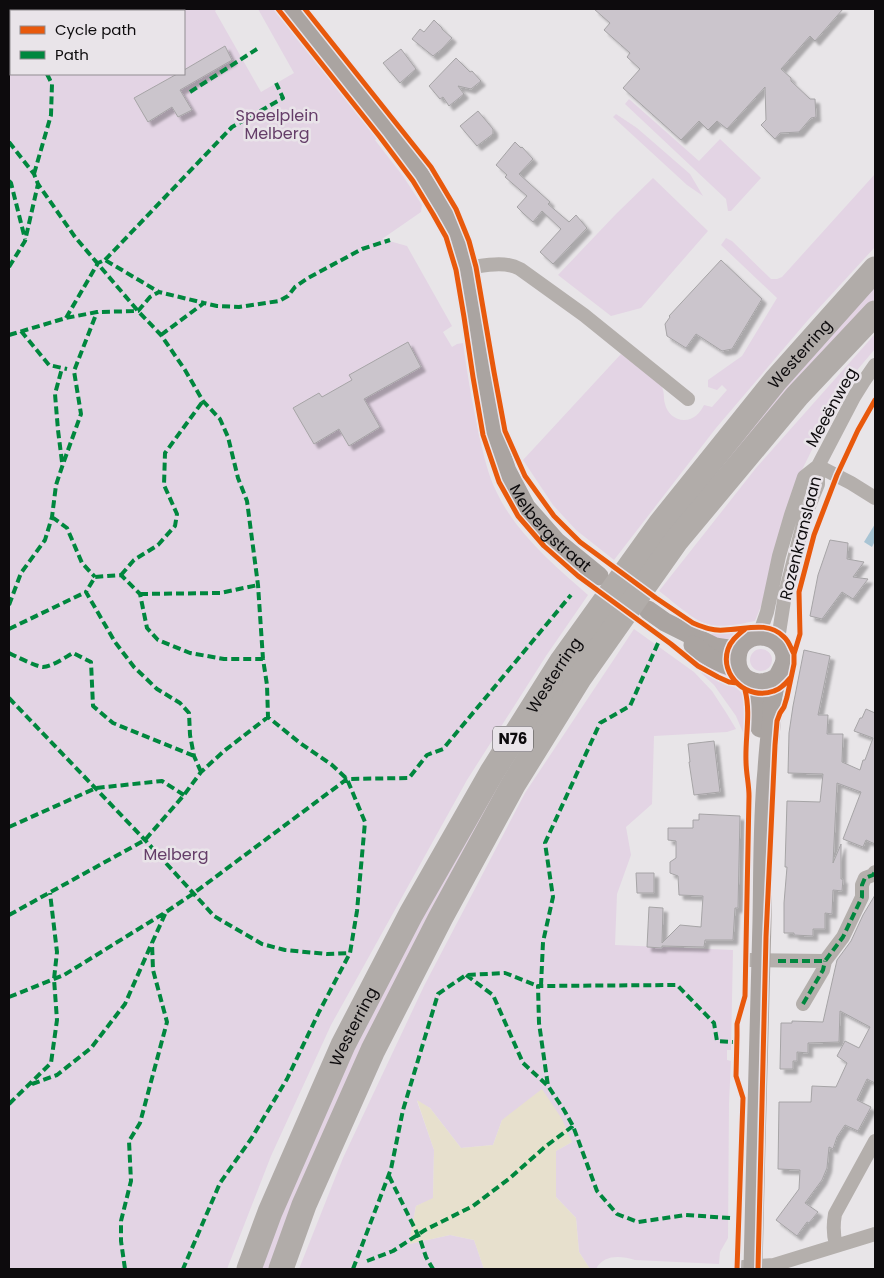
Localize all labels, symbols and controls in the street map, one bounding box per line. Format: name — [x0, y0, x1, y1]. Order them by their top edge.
legend — [10, 10, 185, 75]
text: Cycle path — [55, 19, 136, 40]
text: Path — [55, 44, 89, 65]
park label: Speelplein Melberg — [236, 104, 318, 145]
street label: Westerring — [762, 314, 837, 394]
street label: Meeënweg — [800, 363, 863, 451]
street label: Rozenkranslaan — [774, 474, 827, 602]
street label: Melbergstraat — [504, 480, 596, 578]
street label: Westerring — [521, 633, 587, 718]
road number: N76 — [493, 726, 533, 752]
park label: Melberg — [143, 843, 209, 866]
street label: Westerring — [324, 983, 383, 1070]

